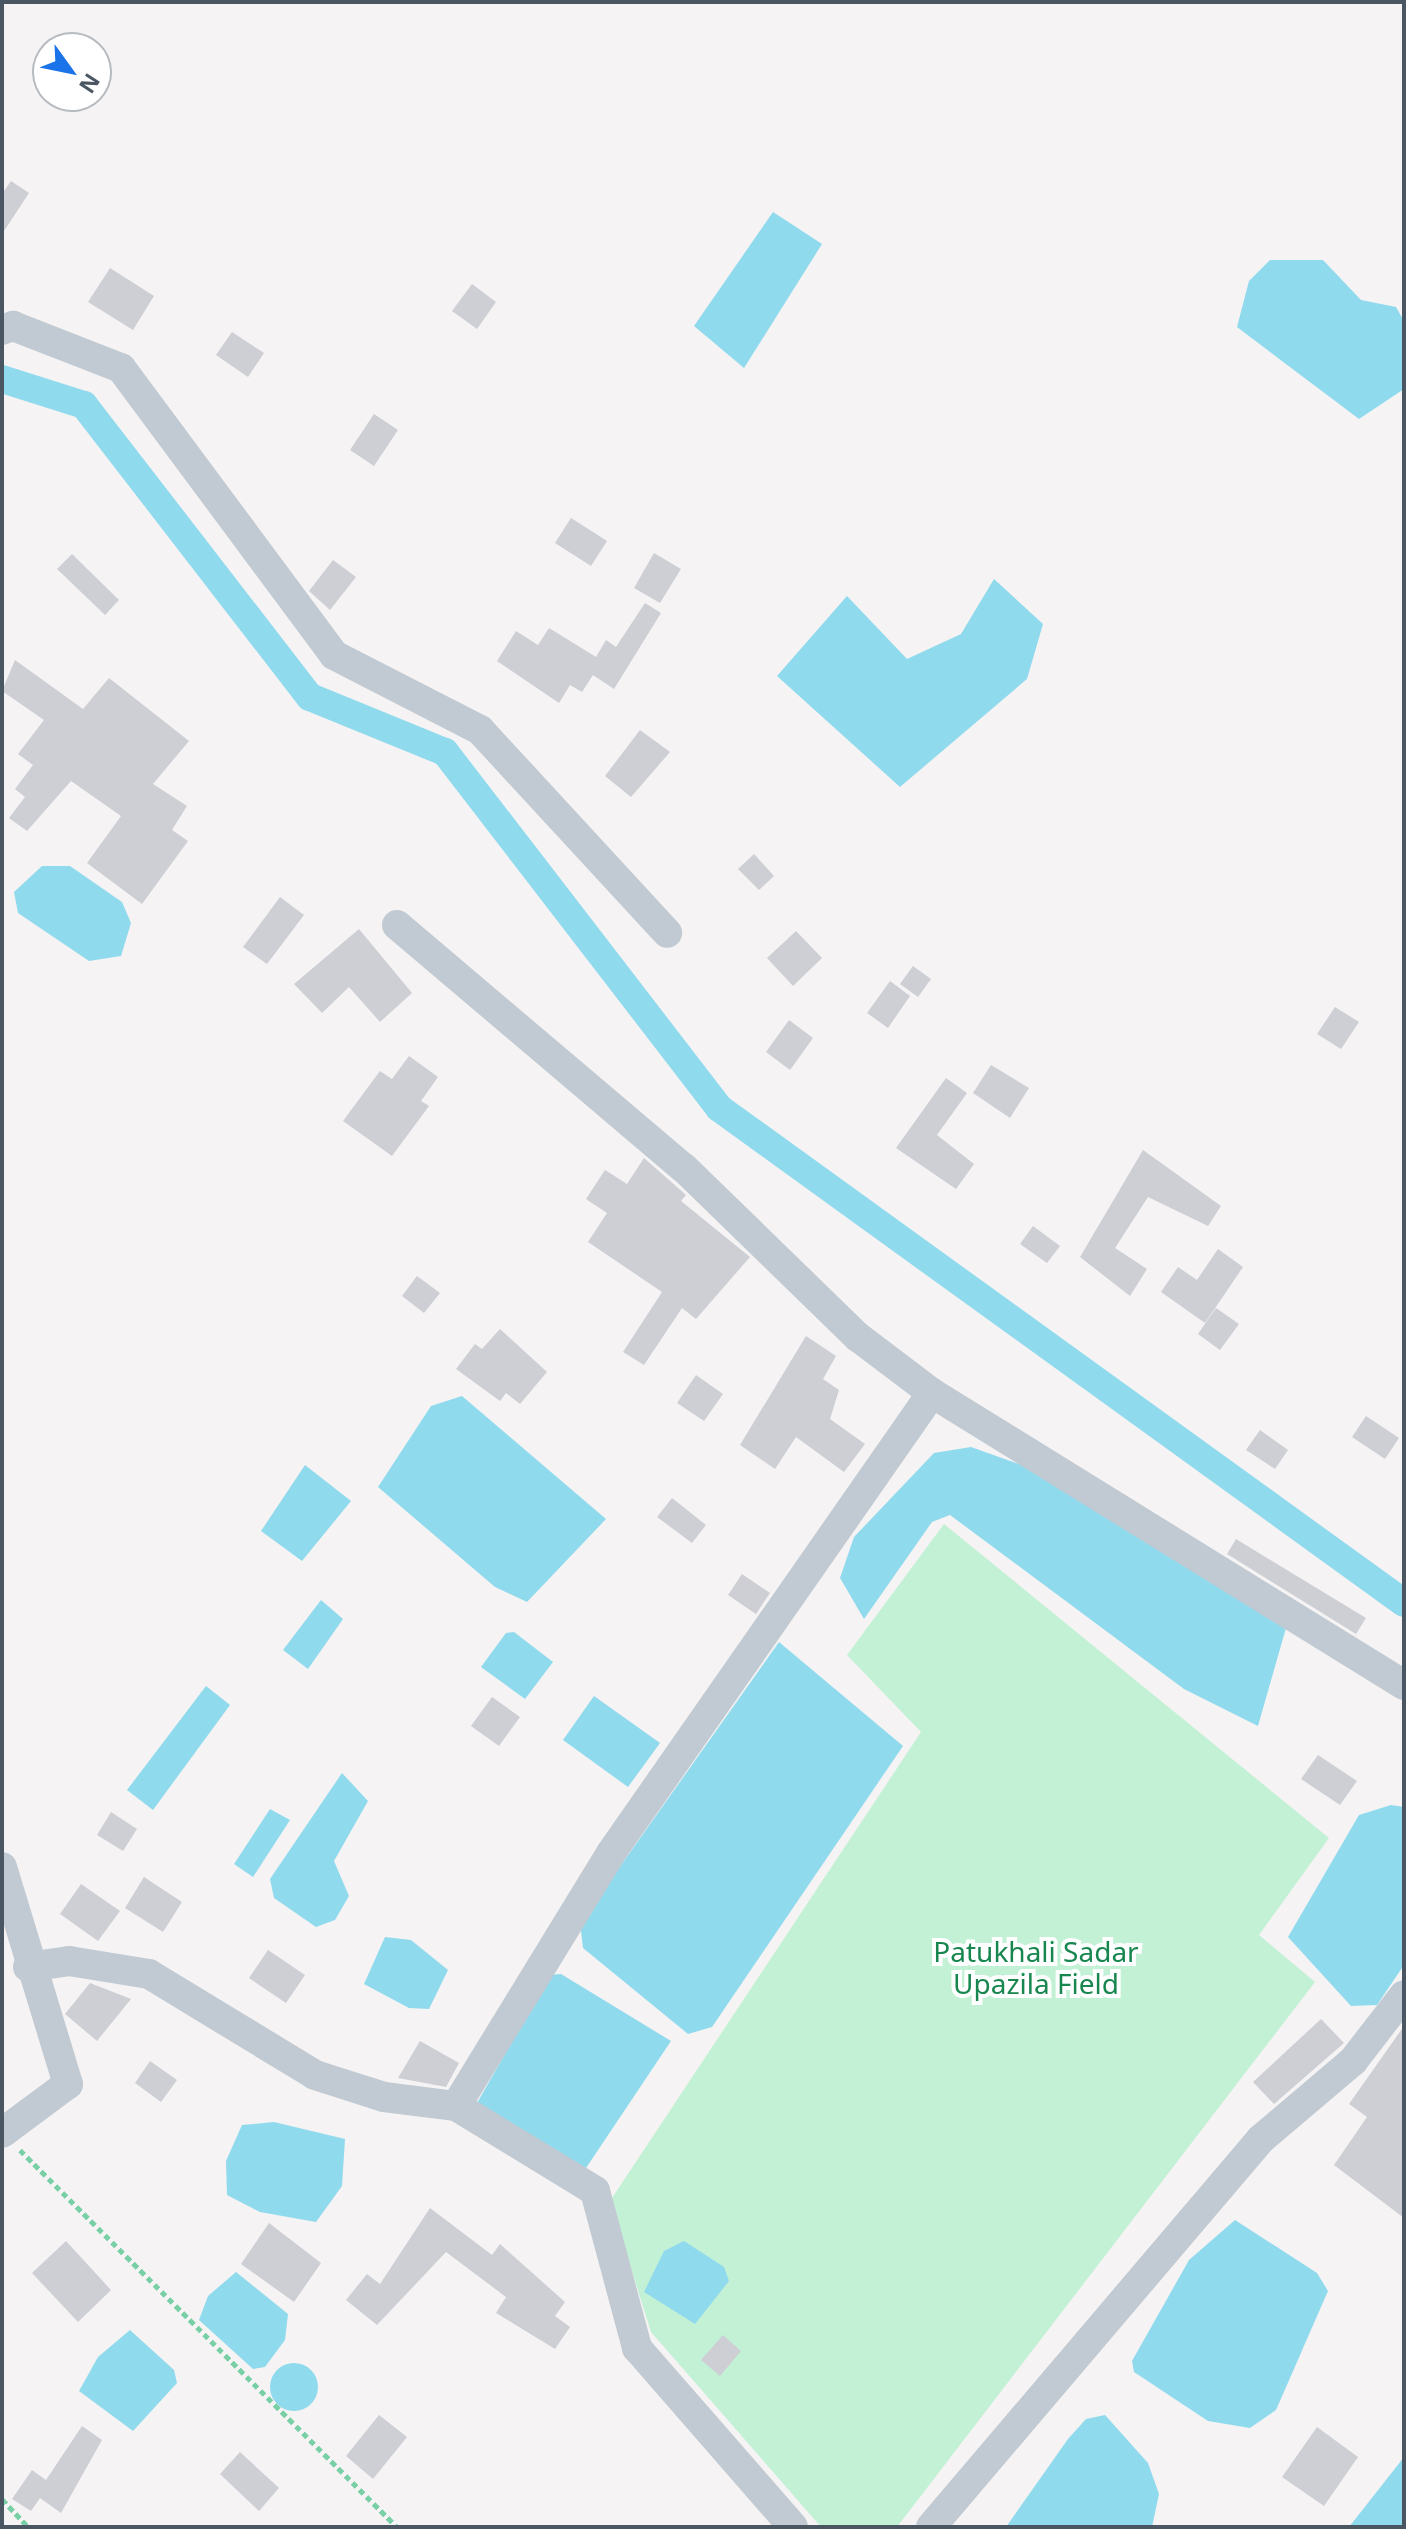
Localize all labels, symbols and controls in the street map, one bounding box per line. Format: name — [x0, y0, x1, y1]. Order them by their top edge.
north arrow — [32, 32, 112, 112]
text: N — [73, 68, 108, 100]
park label: Patukhali Sadar Upazila Field — [933, 1934, 1139, 2000]

